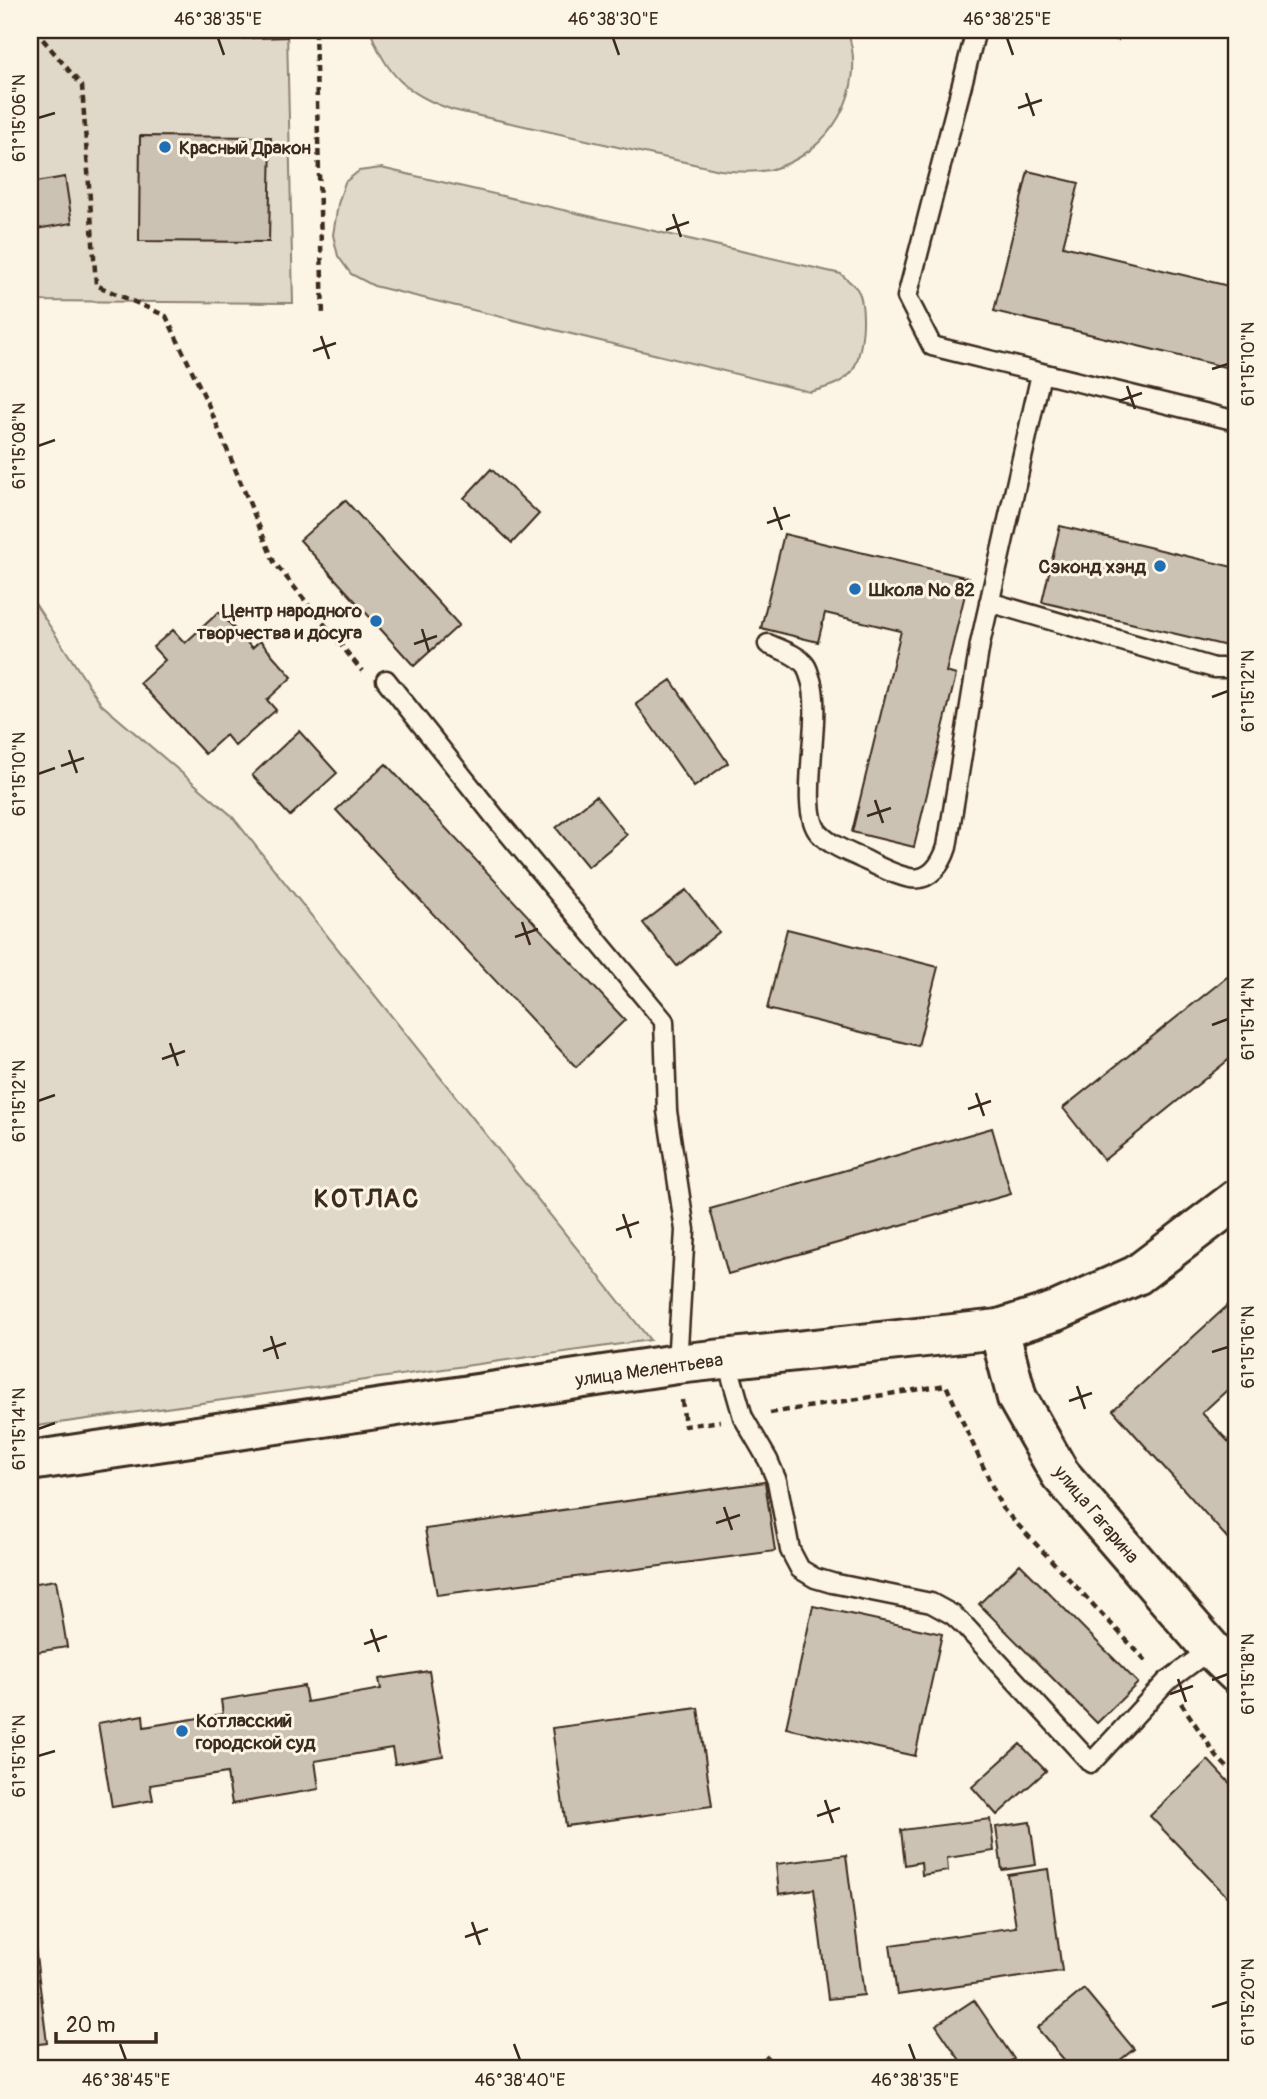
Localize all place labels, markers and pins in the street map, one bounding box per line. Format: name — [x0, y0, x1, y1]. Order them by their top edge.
place label: Красный Дракон — [179, 136, 311, 160]
marker: Красный Дракон — [157, 139, 173, 155]
place label: Сэконд хэнд — [1038, 555, 1147, 579]
marker: Сэконд хэнд — [1152, 558, 1168, 574]
place label: Школа № 82 — [868, 578, 975, 602]
marker: Школа № 82 — [847, 581, 863, 597]
place label: Центр народного творчества и досуга — [197, 599, 363, 645]
marker: Центр народного творчества и досуга — [368, 613, 384, 629]
place label: Котласский городской суд — [195, 1709, 316, 1755]
marker: Котласский городской суд — [174, 1723, 190, 1739]

